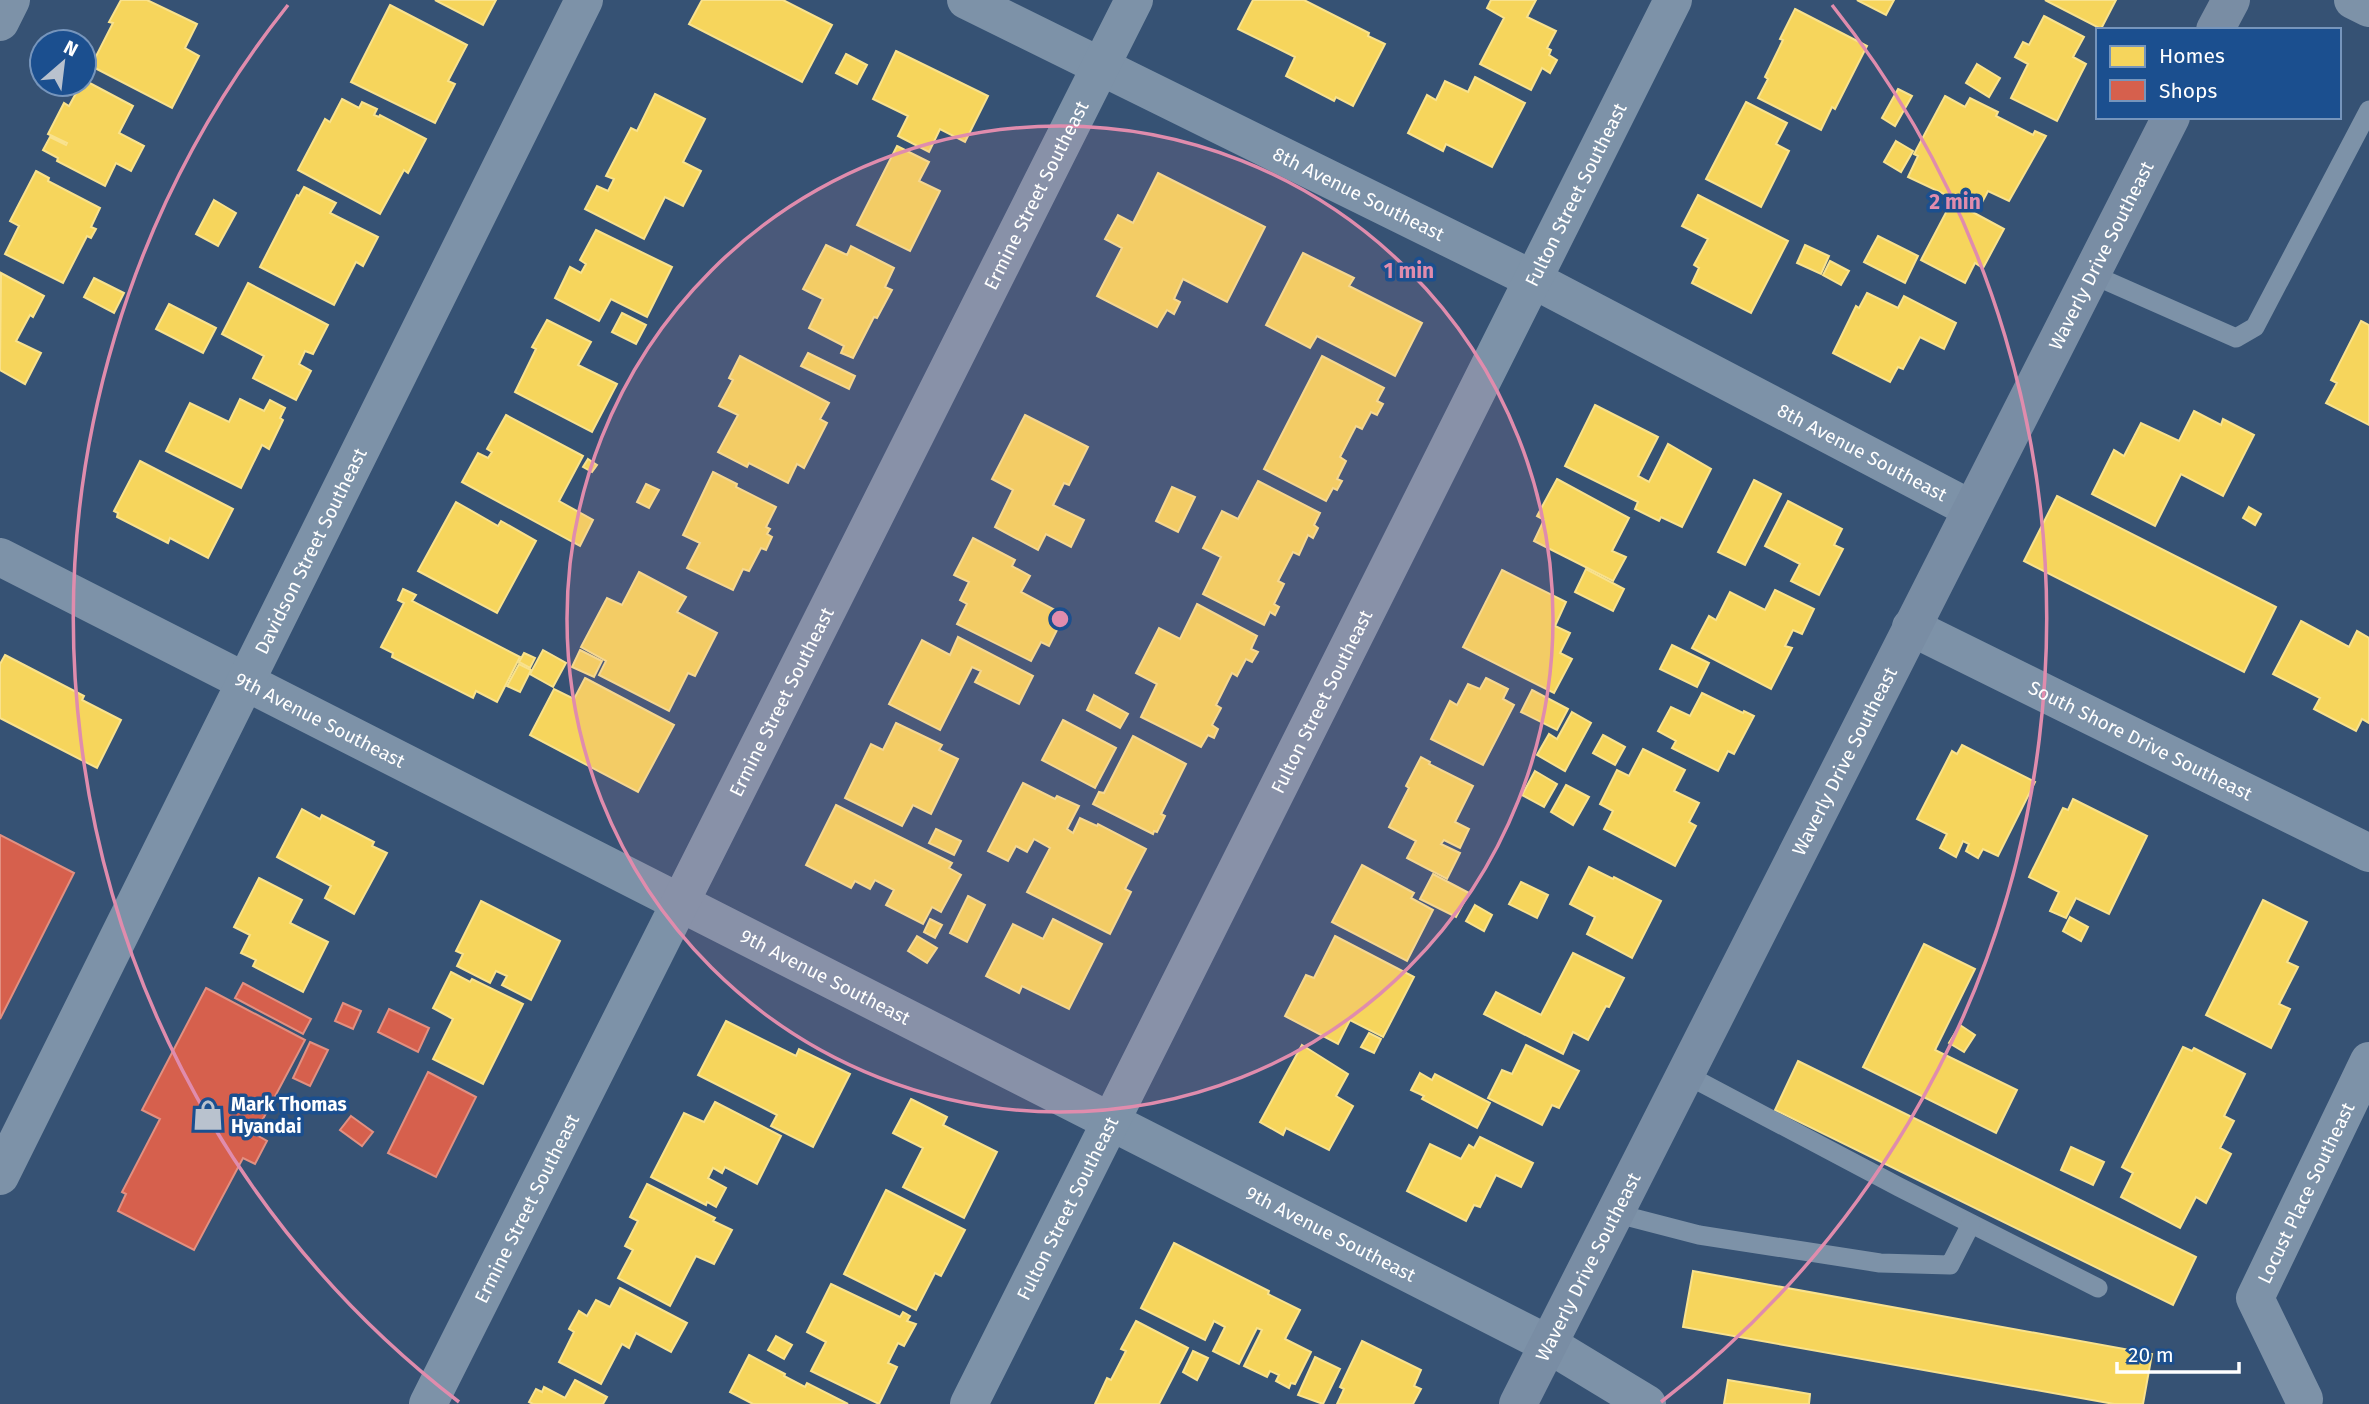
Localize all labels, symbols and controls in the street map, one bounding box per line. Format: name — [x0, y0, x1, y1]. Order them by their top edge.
north arrow — [28, 28, 98, 98]
legend — [2096, 28, 2341, 119]
text: N — [60, 35, 82, 62]
text: Homes — [2159, 43, 2225, 69]
text: Shops — [2159, 78, 2217, 104]
street label: Ermine Street Southeast — [979, 97, 1094, 294]
street label: Fulton Street Southeast — [1520, 99, 1632, 290]
street label: 8th Avenue Southeast — [1269, 142, 1448, 246]
street label: Waverly Drive Southeast — [2044, 157, 2159, 354]
text: 2 min — [1929, 189, 1981, 215]
text: 1 min — [1384, 258, 1434, 284]
street label: 8th Avenue Southeast — [1773, 399, 1951, 506]
street label: Davidson Street Southeast — [250, 444, 372, 658]
street label: Ermine Street Southeast — [724, 603, 839, 800]
street label: Fulton Street Southeast — [1266, 606, 1377, 797]
centre of rings — [1048, 607, 1072, 631]
street label: Waverly Drive Southeast — [1787, 663, 1902, 859]
street label: 9th Avenue Southeast — [231, 667, 409, 773]
street label: South Shore Drive Southeast — [2025, 676, 2256, 806]
street label: 9th Avenue Southeast — [736, 924, 914, 1030]
place label: Mark Thomas Hyandai — [231, 1093, 347, 1138]
shop icon: Mark Thomas Hyandai — [191, 1098, 225, 1132]
street label: Locust Place Southeast — [2253, 1099, 2359, 1287]
street label: Ermine Street Southeast — [470, 1110, 584, 1307]
street label: Fulton Street Southeast — [1012, 1113, 1123, 1304]
street label: Waverly Drive Southeast — [1531, 1169, 1646, 1365]
street label: 9th Avenue Southeast — [1242, 1181, 1420, 1287]
scale bar — [2117, 1330, 2240, 1374]
text: 20 m — [2128, 1342, 2174, 1368]

